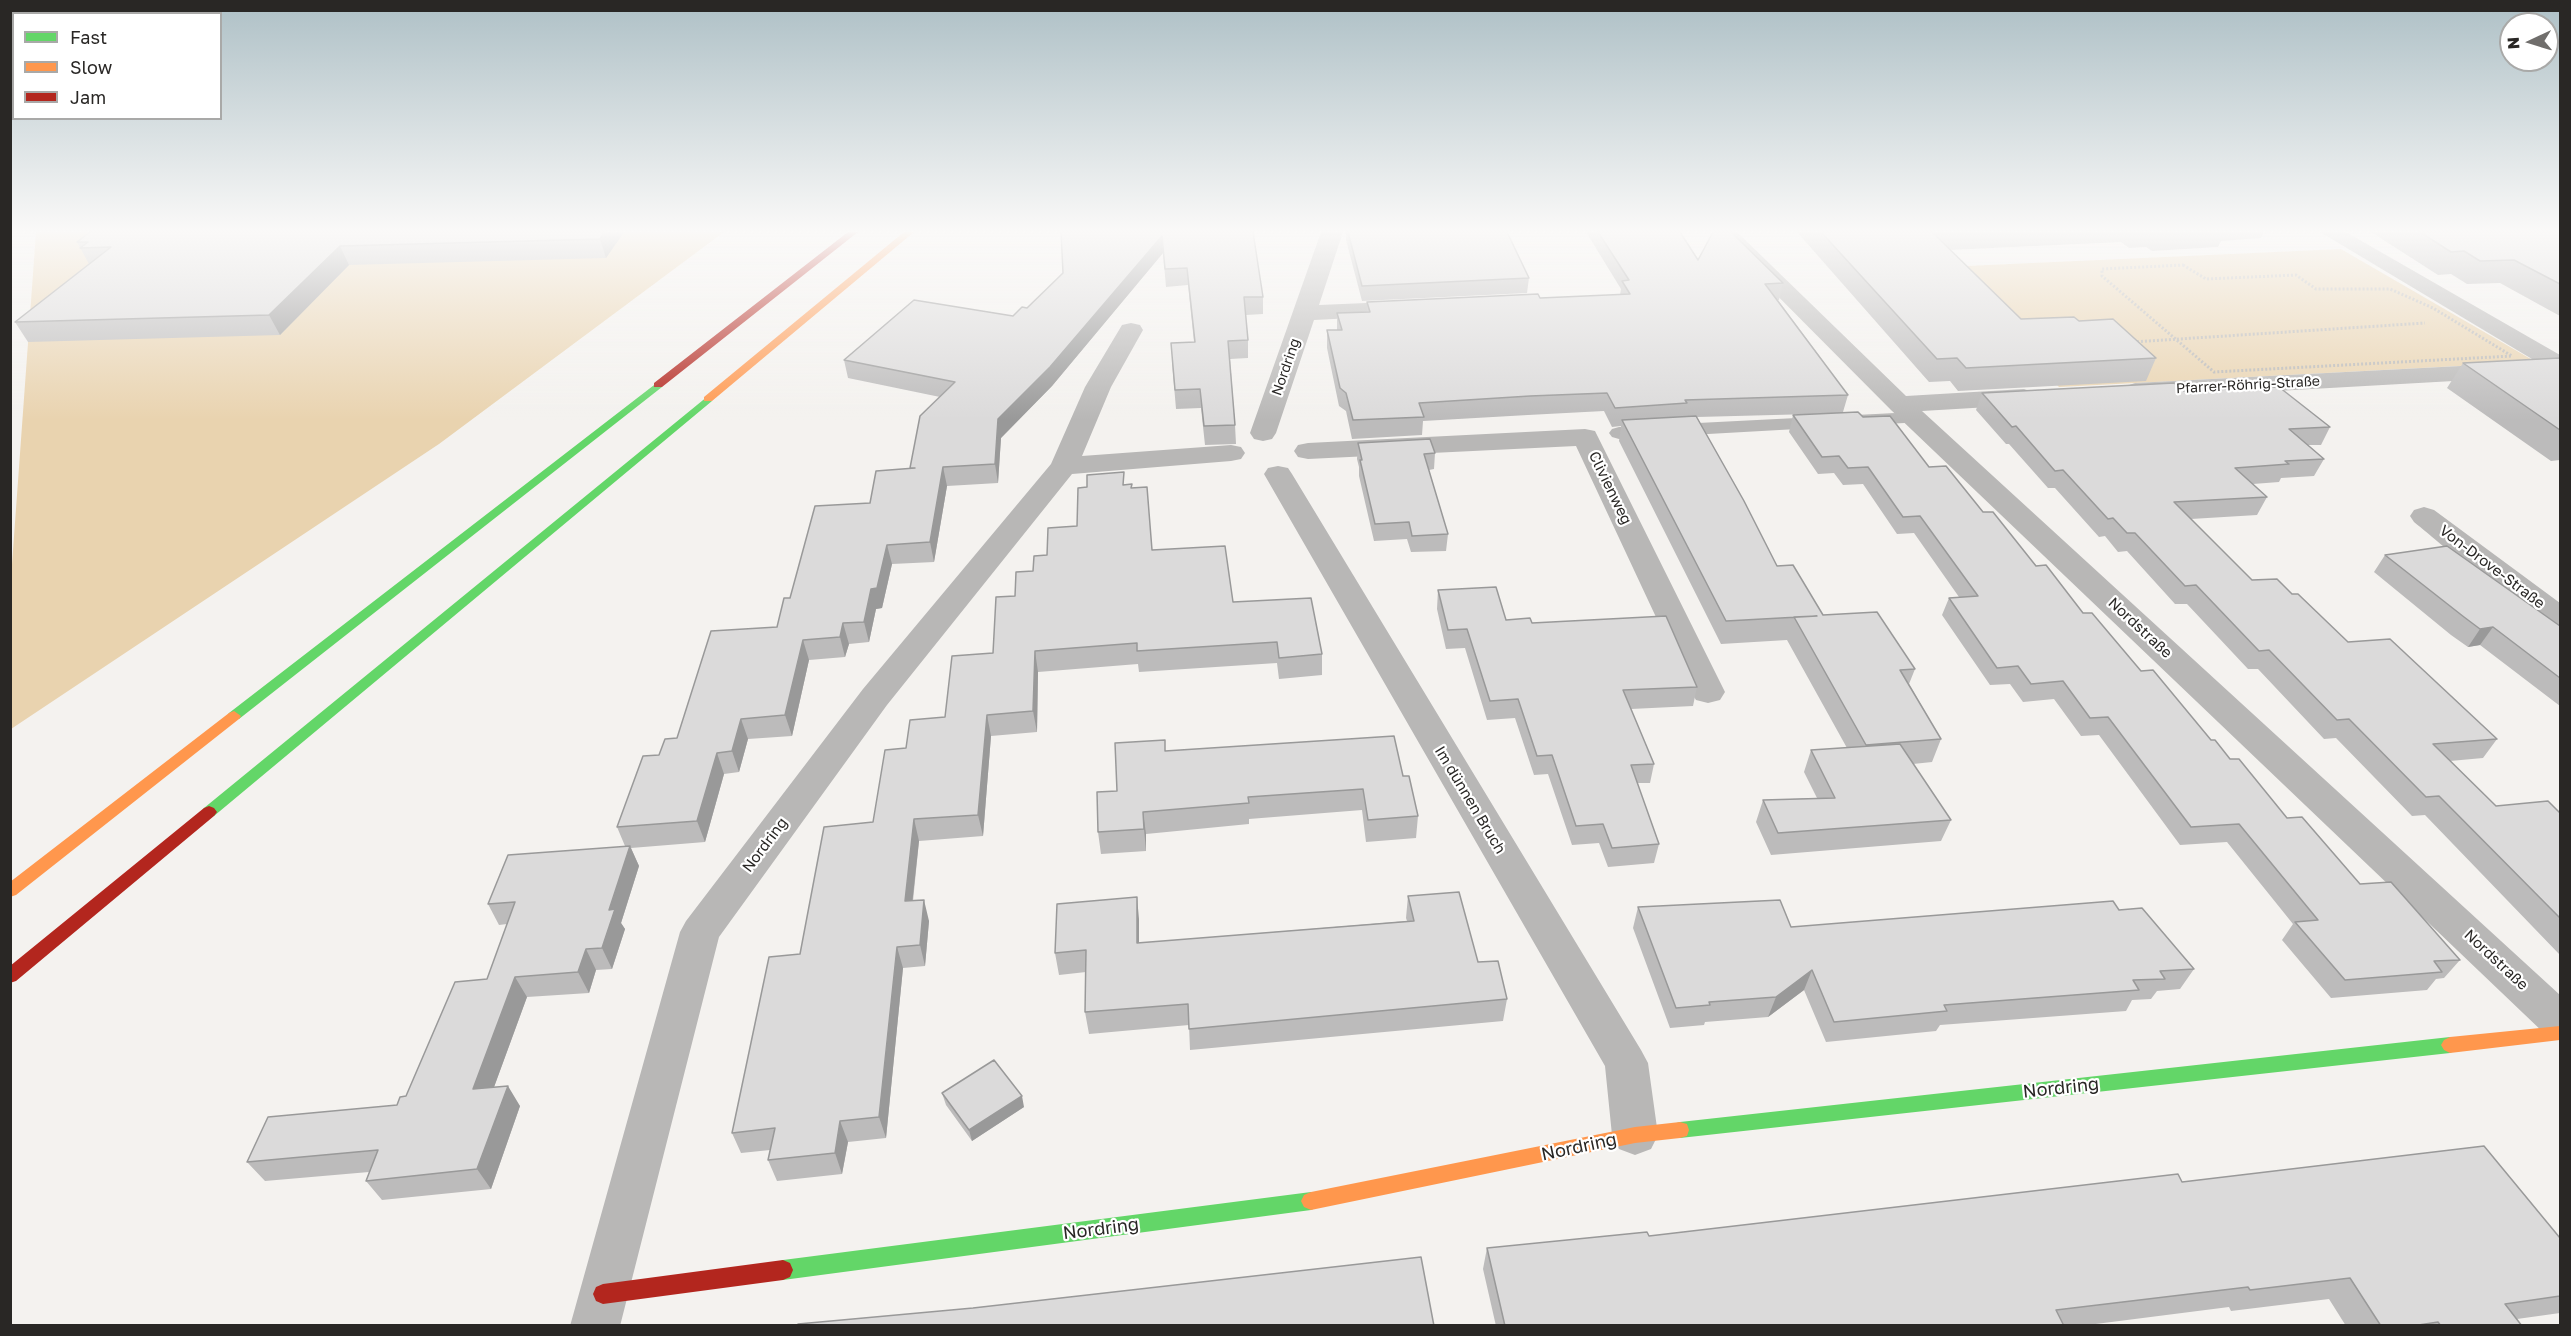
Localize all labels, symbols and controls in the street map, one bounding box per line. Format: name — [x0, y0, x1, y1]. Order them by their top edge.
legend — [12, 12, 222, 120]
north arrow — [2499, 12, 2559, 72]
text: Fast — [70, 26, 107, 48]
text: N — [2503, 36, 2523, 50]
text: Slow — [70, 56, 112, 78]
text: Jam — [70, 86, 106, 108]
street label: Nordring — [1268, 336, 1304, 398]
street label: Pfarrer-Röhrig-Straße — [2176, 373, 2320, 397]
street label: Clivienweg — [1585, 448, 1635, 528]
street label: Von-Drove-Straße — [2436, 521, 2548, 613]
street label: Nordstraße — [2104, 594, 2176, 662]
street label: Im dünnen Bruch — [1431, 743, 1509, 857]
street label: Nordring — [739, 814, 791, 876]
street label: Nordstraße — [2460, 926, 2532, 994]
street label: Nordring — [2022, 1073, 2100, 1103]
street label: Nordring — [1539, 1128, 1619, 1166]
street label: Nordring — [1062, 1214, 1140, 1244]

